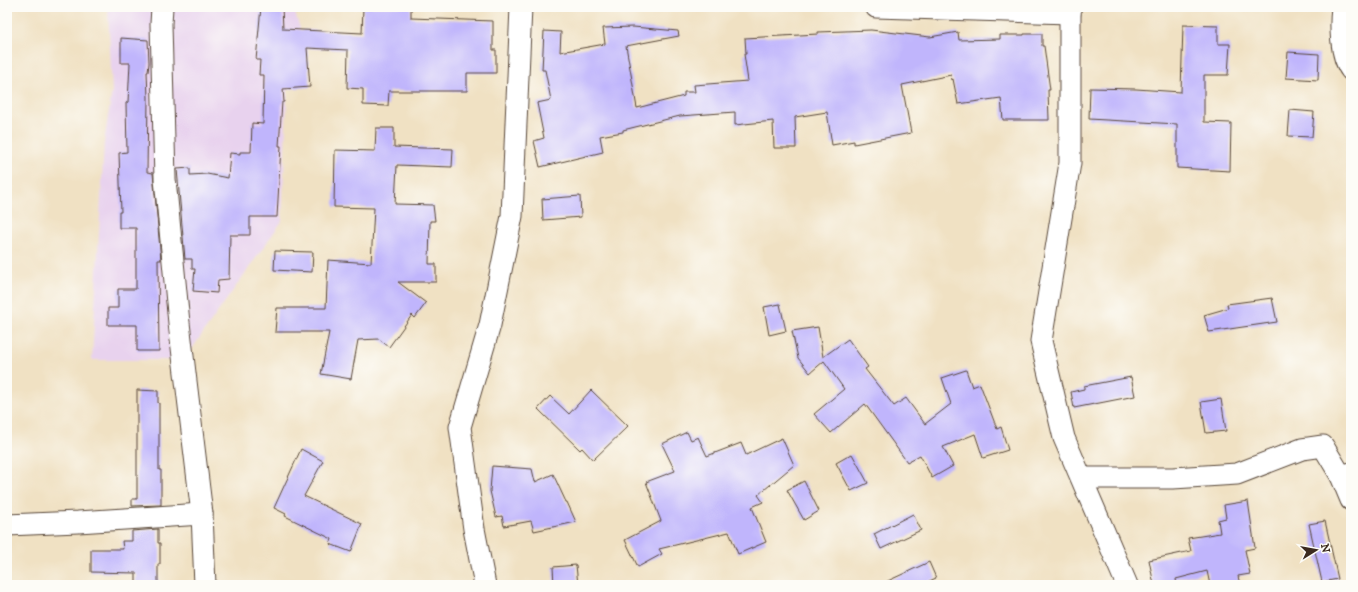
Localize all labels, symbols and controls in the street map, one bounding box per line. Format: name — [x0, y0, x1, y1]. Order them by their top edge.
north arrow — [1296, 530, 1336, 570]
text: N — [1317, 543, 1333, 554]

